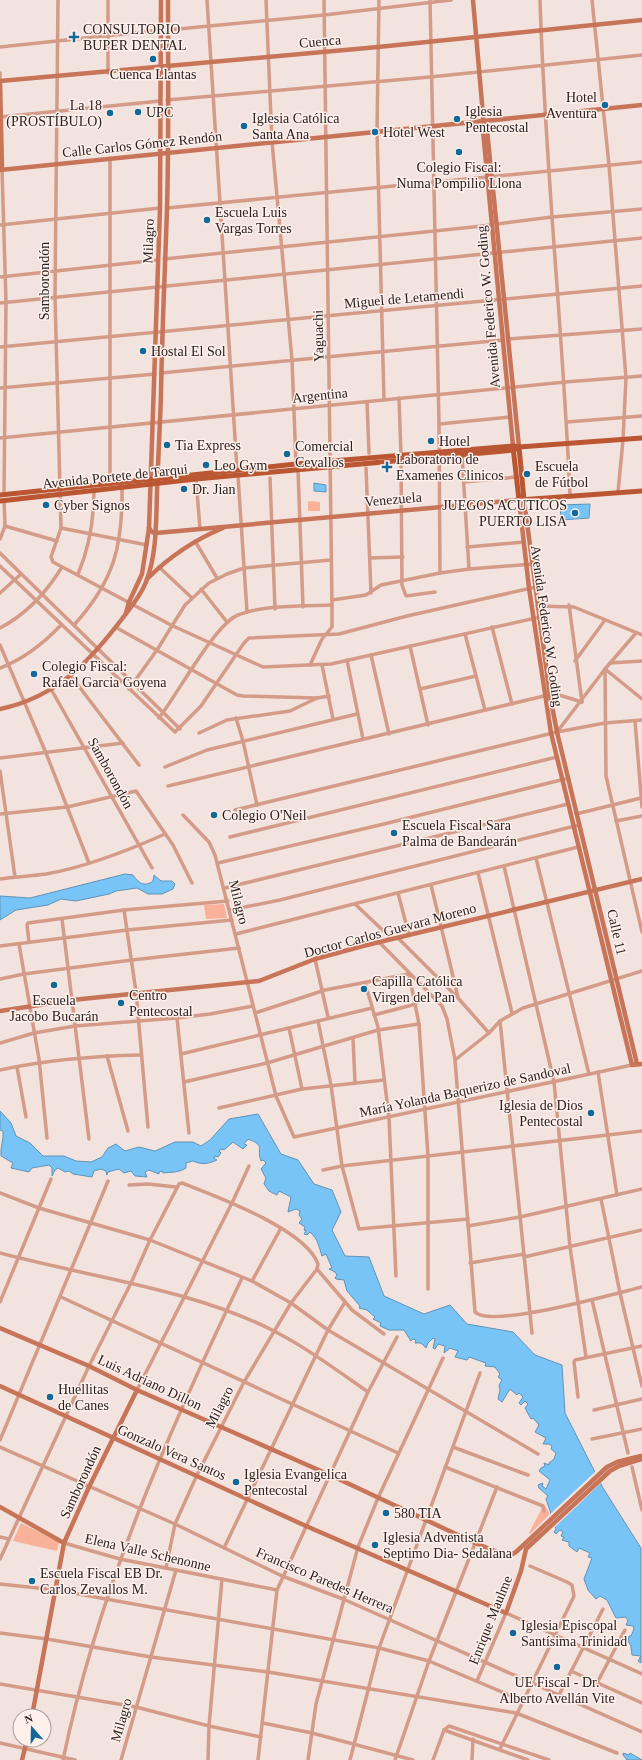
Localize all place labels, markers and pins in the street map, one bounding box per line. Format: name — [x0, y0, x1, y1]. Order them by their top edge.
place label: CONSULTORIO BUPER DENTAL — [83, 22, 187, 53]
marker: CONSULTORIO BUPER DENTAL — [68, 31, 80, 43]
marker: Cuenca Llantas — [148, 54, 158, 64]
place label: Cuenca Llantas — [110, 67, 196, 82]
place label: Hotel Aventura — [546, 90, 598, 121]
place label: La 18 (PROSTÍBULO) — [6, 98, 102, 130]
marker: Hotel Aventura — [600, 100, 610, 110]
place label: Iglesia Pentecostal — [465, 104, 529, 135]
place label: UPC — [146, 105, 173, 120]
marker: UPC — [133, 107, 143, 117]
marker: La 18 (PROSTÍBULO) — [105, 108, 115, 118]
place label: Iglesia Católica Santa Ana — [252, 111, 340, 142]
marker: Iglesia Pentecostal — [452, 114, 462, 124]
marker: Iglesia Católica Santa Ana — [239, 121, 249, 131]
place label: Hotel West — [383, 125, 445, 140]
marker: Hotel West — [370, 127, 380, 137]
marker: Colegio Fiscal: Numa Pompilio Llona — [454, 147, 464, 157]
place label: Colegio Fiscal: Numa Pompilio Llona — [396, 160, 522, 191]
place label: Escuela Luis Vargas Torres — [215, 205, 292, 236]
marker: Escuela Luis Vargas Torres — [202, 215, 212, 225]
place label: Hostal El Sol — [151, 344, 226, 359]
marker: Hostal El Sol — [138, 346, 148, 356]
place label: Hotel — [439, 434, 470, 449]
marker: Hotel — [426, 436, 436, 446]
place label: Tia Express — [175, 438, 241, 453]
place label: Comercial Cevallos — [295, 439, 353, 470]
marker: Tia Express — [162, 440, 172, 450]
marker: Comercial Cevallos — [282, 449, 292, 459]
place label: Laboratorio de Examenes Clinicos — [396, 452, 504, 483]
place label: Leo Gym — [214, 458, 267, 473]
place label: Escuela de Fútbol — [535, 459, 588, 490]
marker: Leo Gym — [201, 460, 211, 470]
marker: Laboratorio de Examenes Clinicos — [381, 461, 393, 473]
marker: Escuela de Fútbol — [522, 469, 532, 479]
place label: Dr. Jian — [192, 482, 236, 497]
marker: Dr. Jian — [179, 484, 189, 494]
place label: Cyber Signos — [54, 498, 130, 513]
place label: JUEGOS ACUTICOS PUERTO LISA — [442, 498, 568, 529]
marker: Cyber Signos — [41, 500, 51, 510]
marker: JUEGOS ACUTICOS PUERTO LISA — [570, 508, 580, 518]
place label: Colegio Fiscal: Rafael Garcia Goyena — [42, 659, 167, 690]
marker: Colegio Fiscal: Rafael Garcia Goyena — [29, 669, 39, 679]
place label: Colegio O'Neil — [222, 808, 307, 823]
marker: Colegio O'Neil — [209, 810, 219, 820]
place label: Escuela Fiscal Sara Palma de Bandearán — [402, 818, 517, 849]
marker: Escuela Fiscal Sara Palma de Bandearán — [389, 828, 399, 838]
place label: Capilla Católica Virgen del Pan — [372, 974, 463, 1005]
marker: Escuela Jacobo Bucarán — [49, 980, 59, 990]
marker: Capilla Católica Virgen del Pan — [359, 984, 369, 994]
place label: Centro Pentecostal — [129, 988, 193, 1019]
place label: Escuela Jacobo Bucarán — [9, 993, 99, 1024]
marker: Centro Pentecostal — [116, 998, 126, 1008]
place label: Iglesia de Dios Pentecostal — [499, 1098, 583, 1129]
marker: Iglesia de Dios Pentecostal — [586, 1108, 596, 1118]
place label: Huellitas de Canes — [58, 1382, 109, 1413]
marker: Huellitas de Canes — [45, 1392, 55, 1402]
place label: Iglesia Evangelica Pentecostal — [244, 1467, 348, 1498]
marker: Iglesia Evangelica Pentecostal — [231, 1477, 241, 1487]
place label: 580 TIA — [394, 1506, 442, 1521]
marker: 580 TIA — [381, 1508, 391, 1518]
place label: Iglesia Adventista Septimo Dia- Sedalana — [383, 1530, 513, 1561]
marker: Iglesia Adventista Septimo Dia- Sedalana — [370, 1540, 380, 1550]
place label: Escuela Fiscal EB Dr. Carlos Zevallos M. — [40, 1566, 163, 1597]
marker: Escuela Fiscal EB Dr. Carlos Zevallos M. — [27, 1576, 37, 1586]
place label: Iglesia Episcopal Santísima Trinidad — [521, 1618, 627, 1649]
marker: Iglesia Episcopal Santísima Trinidad — [508, 1628, 518, 1638]
marker: UE Fiscal - Dr. Alberto Avellán Vite — [552, 1662, 562, 1672]
place label: UE Fiscal - Dr. Alberto Avellán Vite — [499, 1675, 615, 1706]

